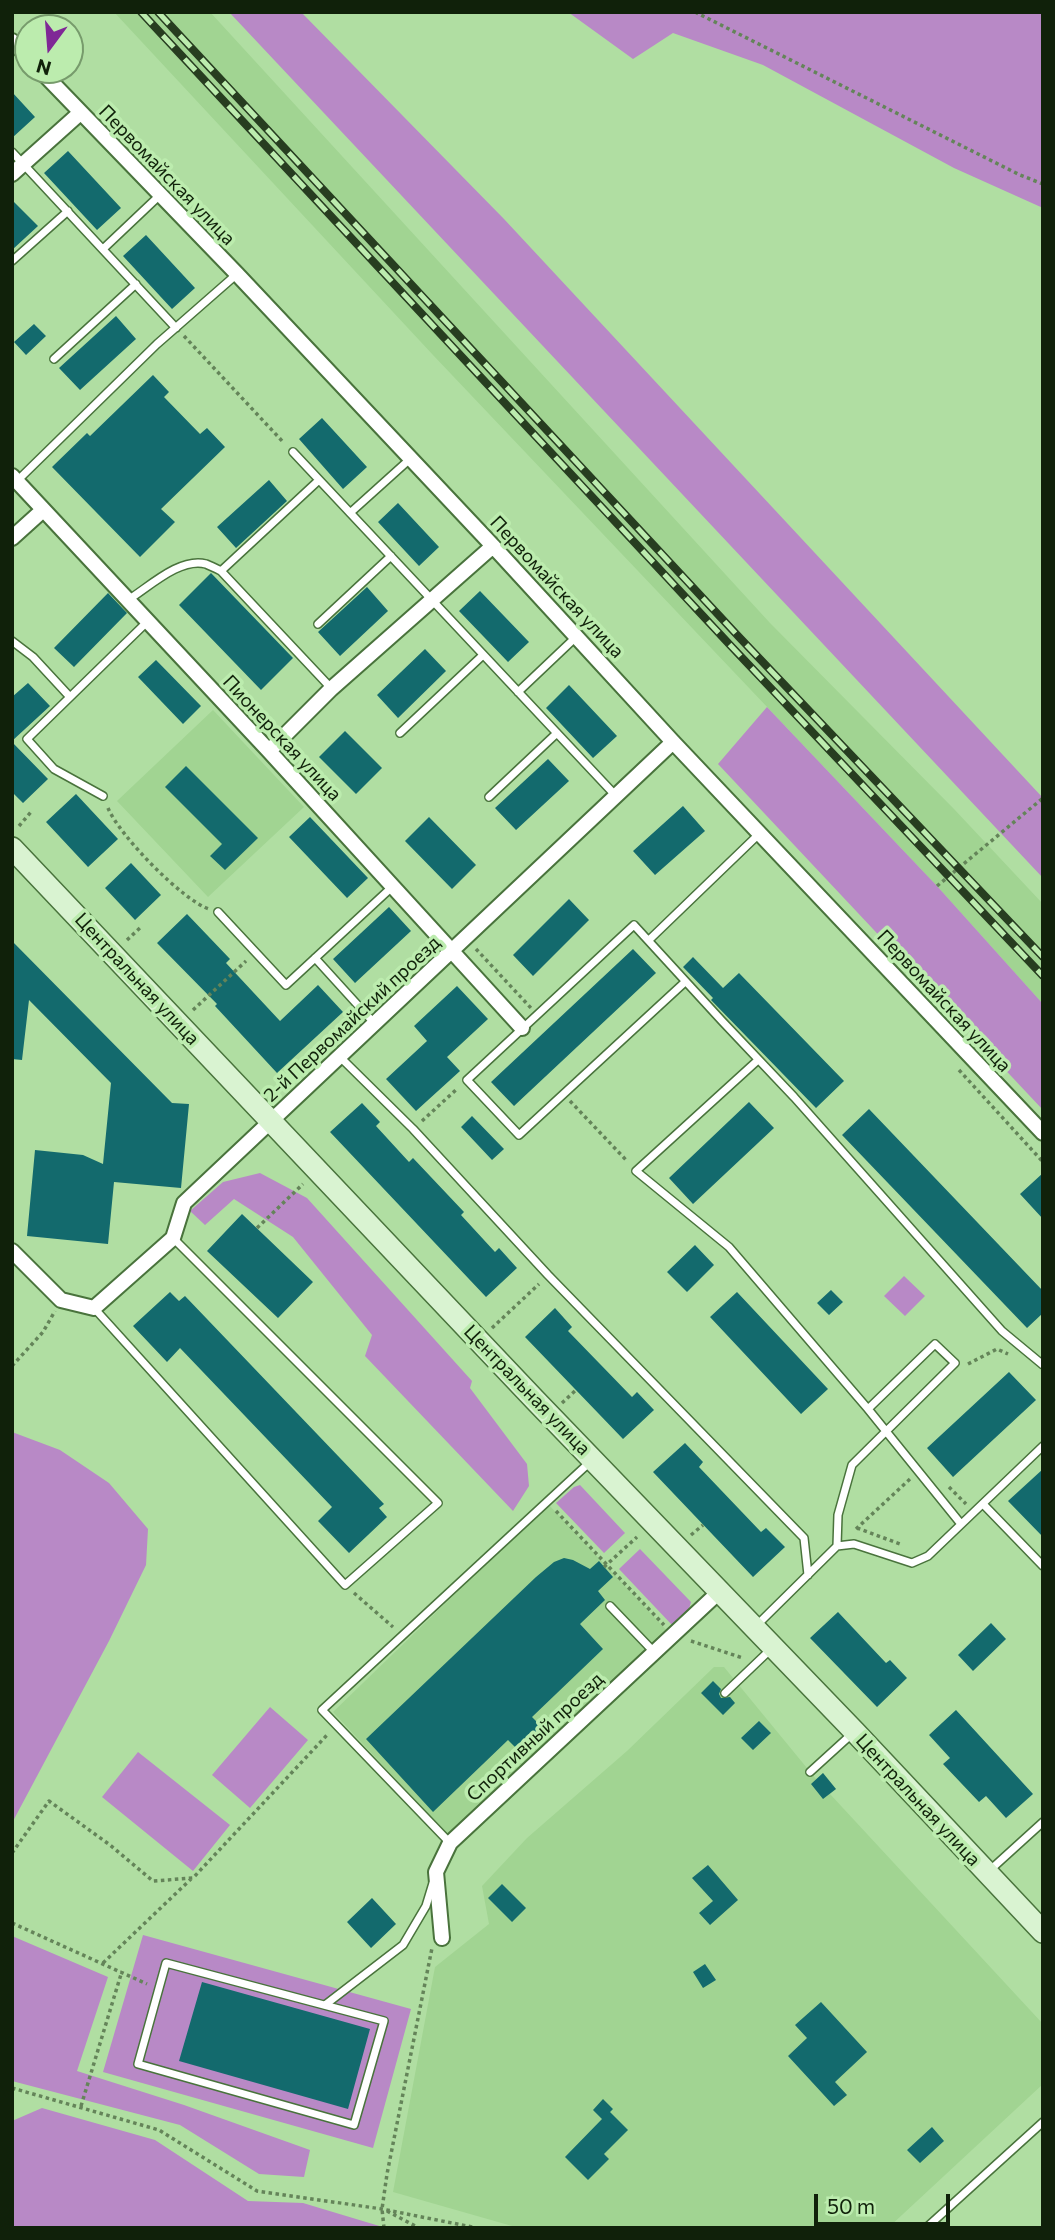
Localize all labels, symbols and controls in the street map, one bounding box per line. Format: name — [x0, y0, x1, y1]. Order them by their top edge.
north arrow — [14, 14, 84, 84]
text: N — [34, 55, 54, 81]
street label: Первомайская улица — [94, 100, 240, 250]
street label: Первомайская улица — [485, 511, 629, 663]
street label: Пионерская улица — [218, 670, 346, 806]
street label: Центральная улица — [70, 908, 204, 1050]
street label: Первомайская улица — [872, 925, 1016, 1077]
street label: 2-й Первомайский проезд — [259, 931, 445, 1107]
street label: Центральная улица — [459, 1320, 595, 1460]
street label: Спортивный проезд — [462, 1668, 608, 1806]
street label: Центральная улица — [851, 1729, 985, 1871]
scale bar — [817, 2180, 954, 2224]
text: 50 m — [827, 2193, 875, 2218]

